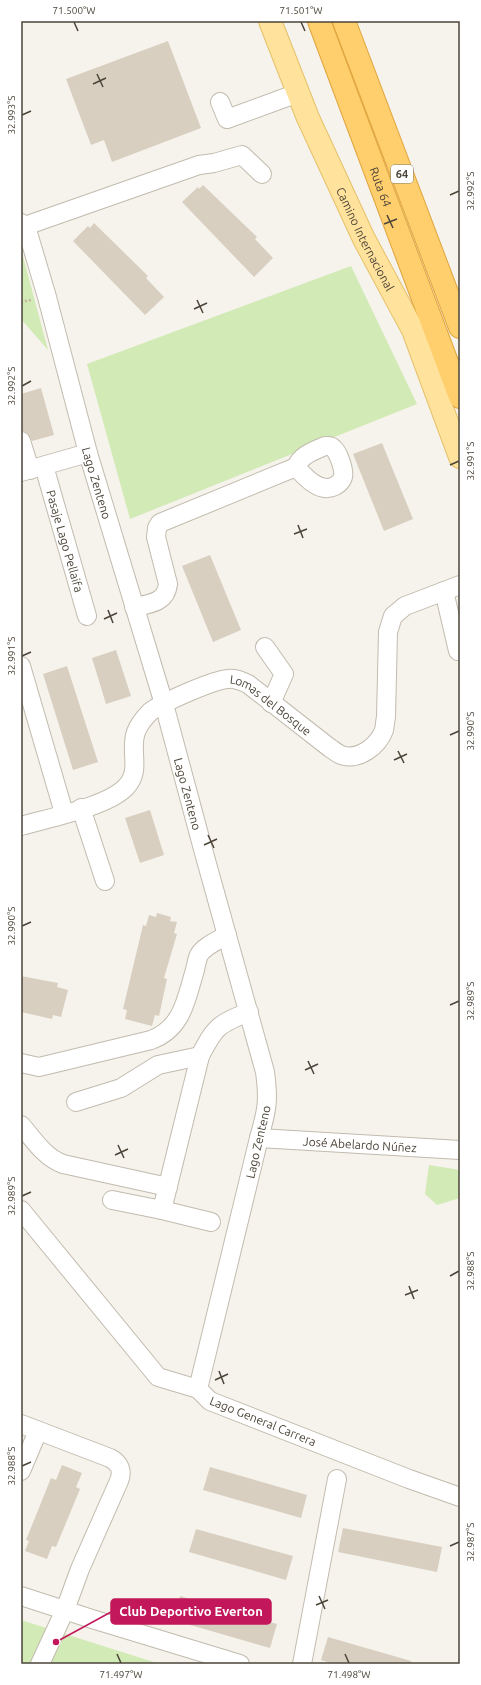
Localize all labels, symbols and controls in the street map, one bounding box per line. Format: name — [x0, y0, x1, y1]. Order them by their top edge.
text: 71.500°W — [52, 5, 96, 16]
text: 71.501°W — [279, 5, 323, 16]
text: 32.993°S — [6, 95, 17, 135]
street label: Ruta 64 — [368, 165, 395, 209]
road number: 64 — [391, 165, 413, 183]
text: 32.992°S — [465, 171, 476, 211]
street label: Camino Internacional — [334, 185, 397, 293]
text: 32.992°S — [6, 366, 17, 406]
text: 32.991°S — [465, 441, 476, 481]
street label: Lago Zenteno — [80, 446, 114, 521]
street label: Pasaje Lago Pellaifa — [45, 488, 86, 594]
text: 32.991°S — [6, 636, 17, 676]
street label: Lomas del Bosque — [229, 672, 314, 738]
text: 32.990°S — [465, 711, 476, 751]
street label: Lago Zenteno — [172, 756, 204, 832]
text: 32.990°S — [6, 906, 17, 946]
text: 32.989°S — [465, 981, 476, 1021]
street label: Lago Zenteno — [243, 1104, 273, 1180]
street label: José Abelardo Núñez — [302, 1134, 418, 1154]
text: 32.989°S — [6, 1176, 17, 1216]
text: 32.988°S — [465, 1251, 476, 1291]
street label: Lago General Carrera — [208, 1394, 318, 1448]
text: 32.988°S — [6, 1446, 17, 1486]
text: 32.987°S — [465, 1522, 476, 1562]
callout: Club Deportivo Everton — [111, 1599, 271, 1624]
text: Club Deportivo Everton — [119, 1604, 263, 1618]
text: 71.497°W — [99, 1669, 143, 1680]
text: 71.498°W — [327, 1669, 371, 1680]

